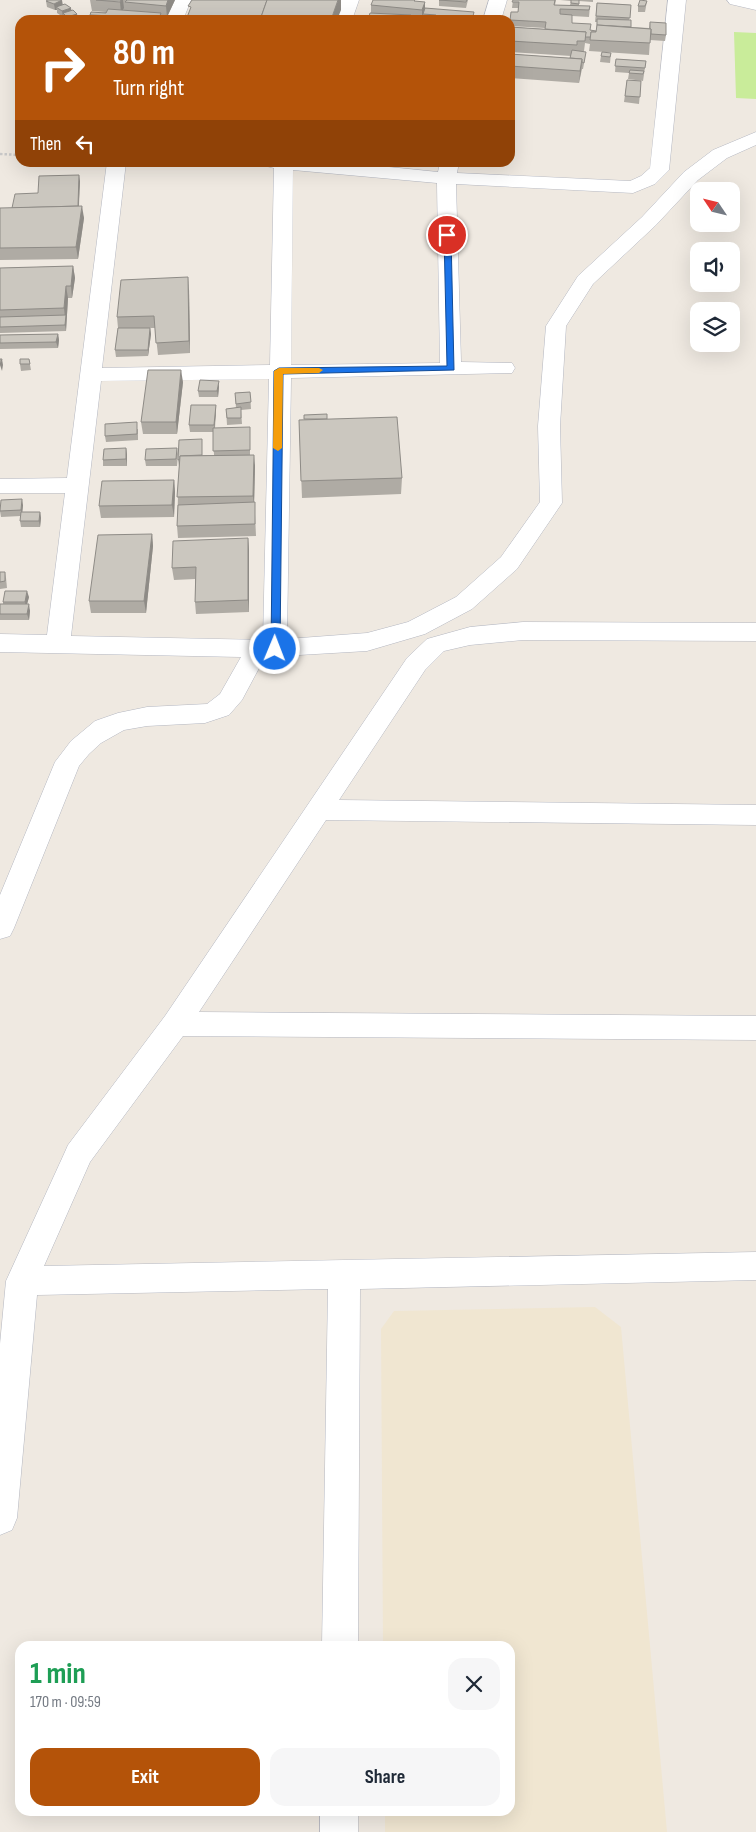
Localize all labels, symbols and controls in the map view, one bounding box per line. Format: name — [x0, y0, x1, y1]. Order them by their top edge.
text: 80 m — [113, 32, 175, 75]
icon: right — [30, 35, 95, 100]
text: Turn right — [113, 75, 184, 102]
icon: left — [71, 130, 99, 158]
text: Then — [30, 133, 61, 156]
north arrow — [690, 182, 740, 232]
map controls — [690, 182, 740, 352]
pin — [426, 214, 468, 256]
icon: arrive — [433, 221, 461, 249]
button: sound — [690, 242, 740, 292]
button: layers — [690, 302, 740, 352]
position arrow — [248, 622, 300, 674]
text: 1 min — [30, 1656, 86, 1692]
button: close — [448, 1658, 500, 1710]
text: 170 m · 09:59 — [30, 1693, 101, 1712]
button: Exit — [30, 1748, 260, 1806]
button: Share — [270, 1748, 500, 1806]

